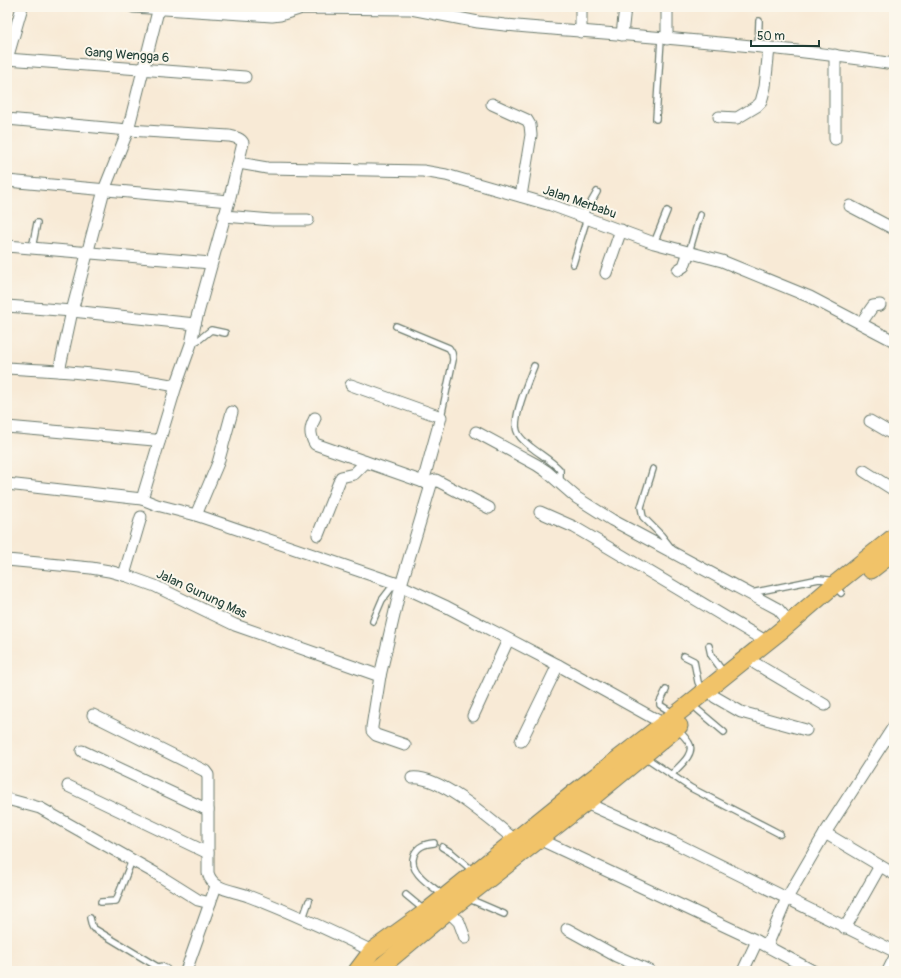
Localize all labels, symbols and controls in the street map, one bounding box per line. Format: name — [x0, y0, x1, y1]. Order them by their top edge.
scale bar — [751, 22, 819, 48]
text: 50 m — [757, 29, 785, 44]
street label: Gang Wengga 6 — [84, 44, 170, 66]
street label: Jalan Merbabu — [541, 182, 619, 222]
street label: Jalan Gunung Mas — [154, 566, 250, 622]

